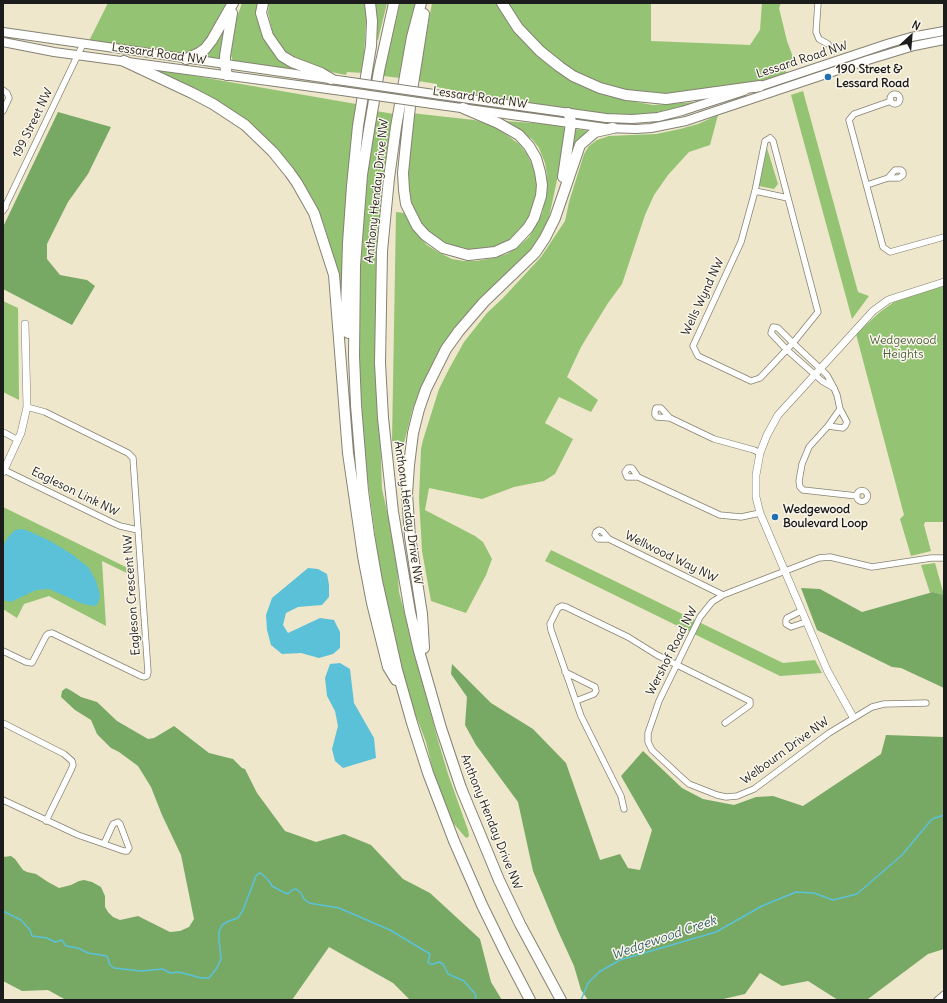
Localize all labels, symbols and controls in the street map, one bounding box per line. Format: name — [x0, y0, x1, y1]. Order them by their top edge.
north arrow — [891, 16, 931, 56]
text: N — [910, 17, 923, 33]
street label: Lessard Road NW — [754, 38, 850, 82]
street label: Lessard Road NW — [111, 40, 207, 68]
place label: 190 Street & Lessard Road — [836, 63, 909, 91]
marker: 190 Street & Lessard Road — [823, 72, 833, 82]
street label: Lessard Road NW — [432, 84, 528, 112]
street label: 199 Street NW — [10, 86, 56, 160]
street label: Anthony Henday Drive NW — [362, 118, 392, 264]
street label: Wells Wynd NW — [679, 256, 727, 338]
park label: Wedgewood Heights — [869, 334, 937, 362]
street label: Anthony Henday Drive NW — [391, 440, 425, 586]
street label: Eagleson Link NW — [29, 465, 121, 519]
place label: Wedgewood Boulevard Loop — [783, 503, 868, 531]
marker: Wedgewood Boulevard Loop — [770, 512, 780, 522]
street label: Wellwood Way NW — [622, 528, 720, 586]
street label: Eagleson Crescent NW — [121, 534, 143, 656]
street label: Wershof Road NW — [643, 604, 701, 698]
street label: Welbourn Drive NW — [738, 714, 832, 788]
street label: Anthony Henday Drive NW — [457, 752, 525, 892]
water label: Wedgewood Creek — [610, 913, 718, 963]

